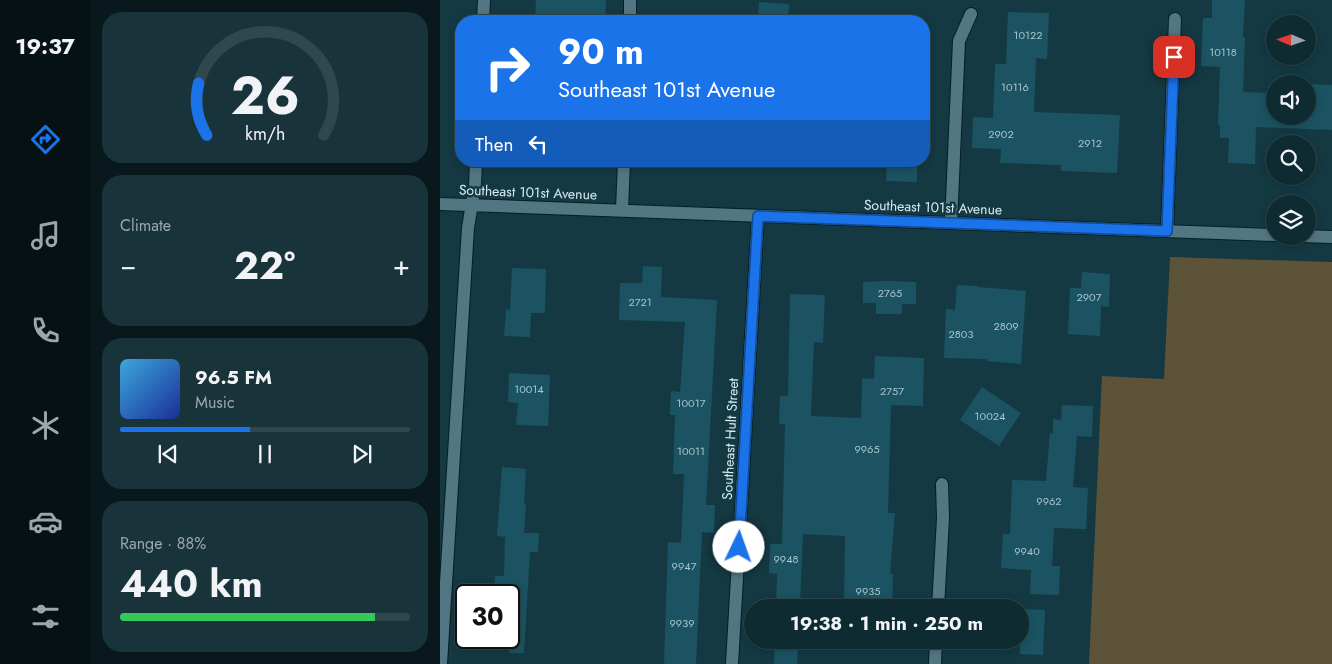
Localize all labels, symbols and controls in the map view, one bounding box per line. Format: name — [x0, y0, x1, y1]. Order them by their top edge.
north arrow — [1266, 15, 1316, 65]
map controls — [1266, 15, 1316, 245]
text: 90 m — [558, 27, 644, 77]
house number: 10122 — [1013, 27, 1043, 43]
text: 19:37 — [15, 30, 75, 62]
icon: right — [475, 35, 540, 100]
pin — [1153, 36, 1195, 78]
icon: arrive — [1160, 43, 1188, 71]
house number: 10118 — [1209, 44, 1237, 60]
text: 26 — [231, 58, 299, 134]
text: Southeast 101st Avenue — [558, 73, 775, 105]
button: sound — [1266, 75, 1316, 125]
house number: 10116 — [1001, 79, 1029, 95]
text: km/h — [245, 121, 285, 147]
icon: directions — [28, 122, 63, 157]
house number: 2902 — [988, 126, 1014, 142]
icon: left — [524, 130, 552, 158]
text: Then — [475, 131, 514, 158]
house number: 2912 — [1078, 135, 1102, 151]
button: search — [1266, 135, 1316, 185]
street label: Southeast 101st Avenue — [459, 180, 597, 204]
street label: Southeast 101st Avenue — [864, 195, 1002, 219]
button: layers — [1266, 195, 1316, 245]
text: Climate — [120, 214, 171, 237]
icon: music — [28, 218, 63, 253]
text: 22° — [234, 238, 295, 293]
text: − — [120, 245, 137, 286]
text: + — [393, 245, 410, 286]
house number: 2765 — [878, 285, 902, 301]
house number: 2907 — [1077, 289, 1102, 305]
house number: 2721 — [628, 294, 652, 310]
icon: phone — [28, 313, 63, 348]
house number: 2809 — [993, 318, 1019, 334]
house number: 2803 — [949, 326, 973, 342]
text: 96.5 FM — [195, 364, 272, 391]
street label: Southeast Hult Street — [717, 377, 743, 500]
house number: 10014 — [514, 381, 544, 397]
house number: 2757 — [880, 383, 904, 399]
text: Music — [195, 391, 235, 414]
house number: 10017 — [677, 395, 706, 411]
icon: climate — [28, 408, 63, 443]
house number: 10024 — [975, 408, 1006, 424]
icon: previous — [154, 440, 182, 468]
icon: pause — [251, 440, 279, 468]
icon: next — [348, 440, 376, 468]
house number: 9965 — [854, 441, 880, 457]
house number: 10011 — [677, 443, 705, 459]
house number: 9962 — [1036, 493, 1062, 509]
icon: car — [28, 504, 63, 539]
position arrow — [712, 520, 764, 572]
text: Range · 88% — [120, 532, 206, 555]
house number: 9940 — [1014, 543, 1040, 559]
house number: 9948 — [773, 551, 799, 567]
text: 440 km — [120, 556, 263, 611]
house number: 9947 — [672, 558, 697, 574]
house number: 9935 — [856, 583, 880, 599]
speed limit sign: 30 — [455, 584, 520, 649]
icon: filters — [28, 599, 63, 634]
text: 19:38 · 1 min · 250 m — [790, 610, 983, 637]
house number: 9939 — [669, 615, 695, 631]

